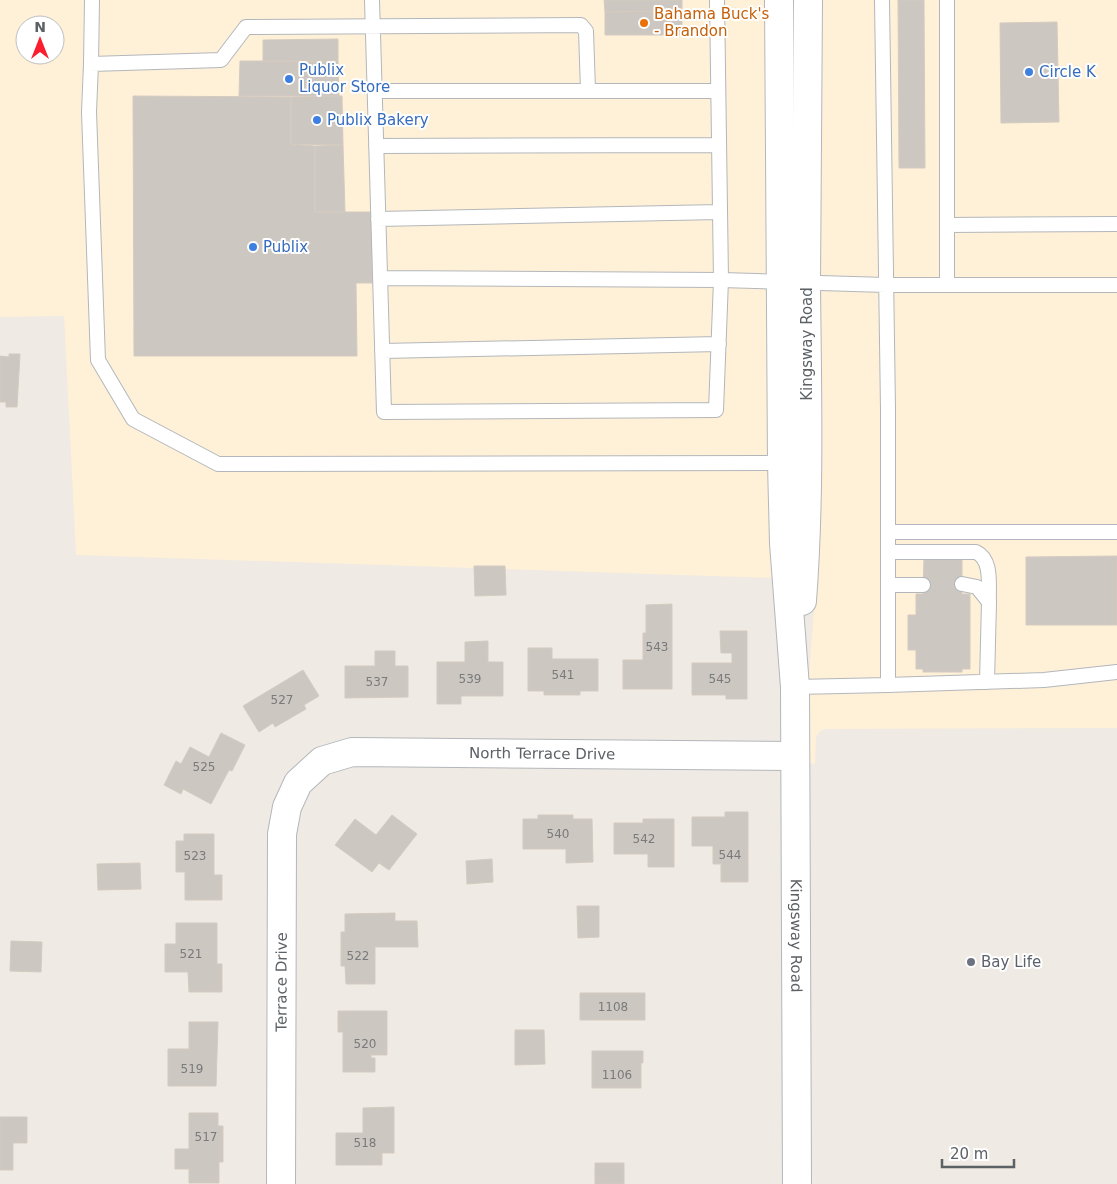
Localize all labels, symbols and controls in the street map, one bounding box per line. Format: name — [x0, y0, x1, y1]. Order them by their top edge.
place label: Bahama Buck's - Brandon — [654, 5, 770, 40]
north arrow — [15, 15, 65, 65]
marker: Bahama Buck's - Brandon — [638, 17, 650, 29]
text: N — [34, 19, 46, 35]
place label: Publix Liquor Store — [299, 61, 390, 96]
place label: Circle K — [1039, 63, 1097, 81]
marker: Circle K — [1023, 66, 1035, 78]
marker: Publix Liquor Store — [283, 73, 295, 85]
place label: Publix Bakery — [327, 111, 429, 129]
marker: Publix Bakery — [311, 114, 323, 126]
place label: Publix — [263, 238, 308, 256]
marker: Publix — [247, 241, 259, 253]
street label: Kingsway Road — [798, 287, 816, 401]
house number: 543 — [646, 640, 668, 654]
house number: 541 — [552, 668, 574, 682]
house number: 539 — [459, 672, 481, 686]
house number: 545 — [709, 672, 731, 686]
house number: 537 — [366, 675, 388, 689]
house number: 527 — [271, 693, 293, 707]
street label: North Terrace Drive — [469, 744, 615, 763]
house number: 525 — [193, 760, 215, 774]
house number: 540 — [547, 827, 569, 841]
house number: 542 — [633, 832, 655, 846]
house number: 544 — [719, 848, 741, 862]
house number: 523 — [184, 849, 206, 863]
street label: Kingsway Road — [787, 879, 805, 992]
street label: Terrace Drive — [272, 932, 291, 1033]
house number: 521 — [180, 947, 202, 961]
house number: 522 — [347, 949, 369, 963]
place label: Bay Life — [981, 953, 1041, 971]
marker: Bay Life — [965, 956, 977, 968]
house number: 1108 — [598, 1000, 628, 1014]
house number: 520 — [354, 1037, 376, 1051]
house number: 519 — [181, 1062, 203, 1076]
house number: 1106 — [602, 1068, 632, 1082]
house number: 517 — [195, 1130, 217, 1144]
house number: 518 — [354, 1136, 376, 1150]
scale bar — [942, 1136, 1014, 1168]
text: 20 m — [950, 1145, 988, 1163]

